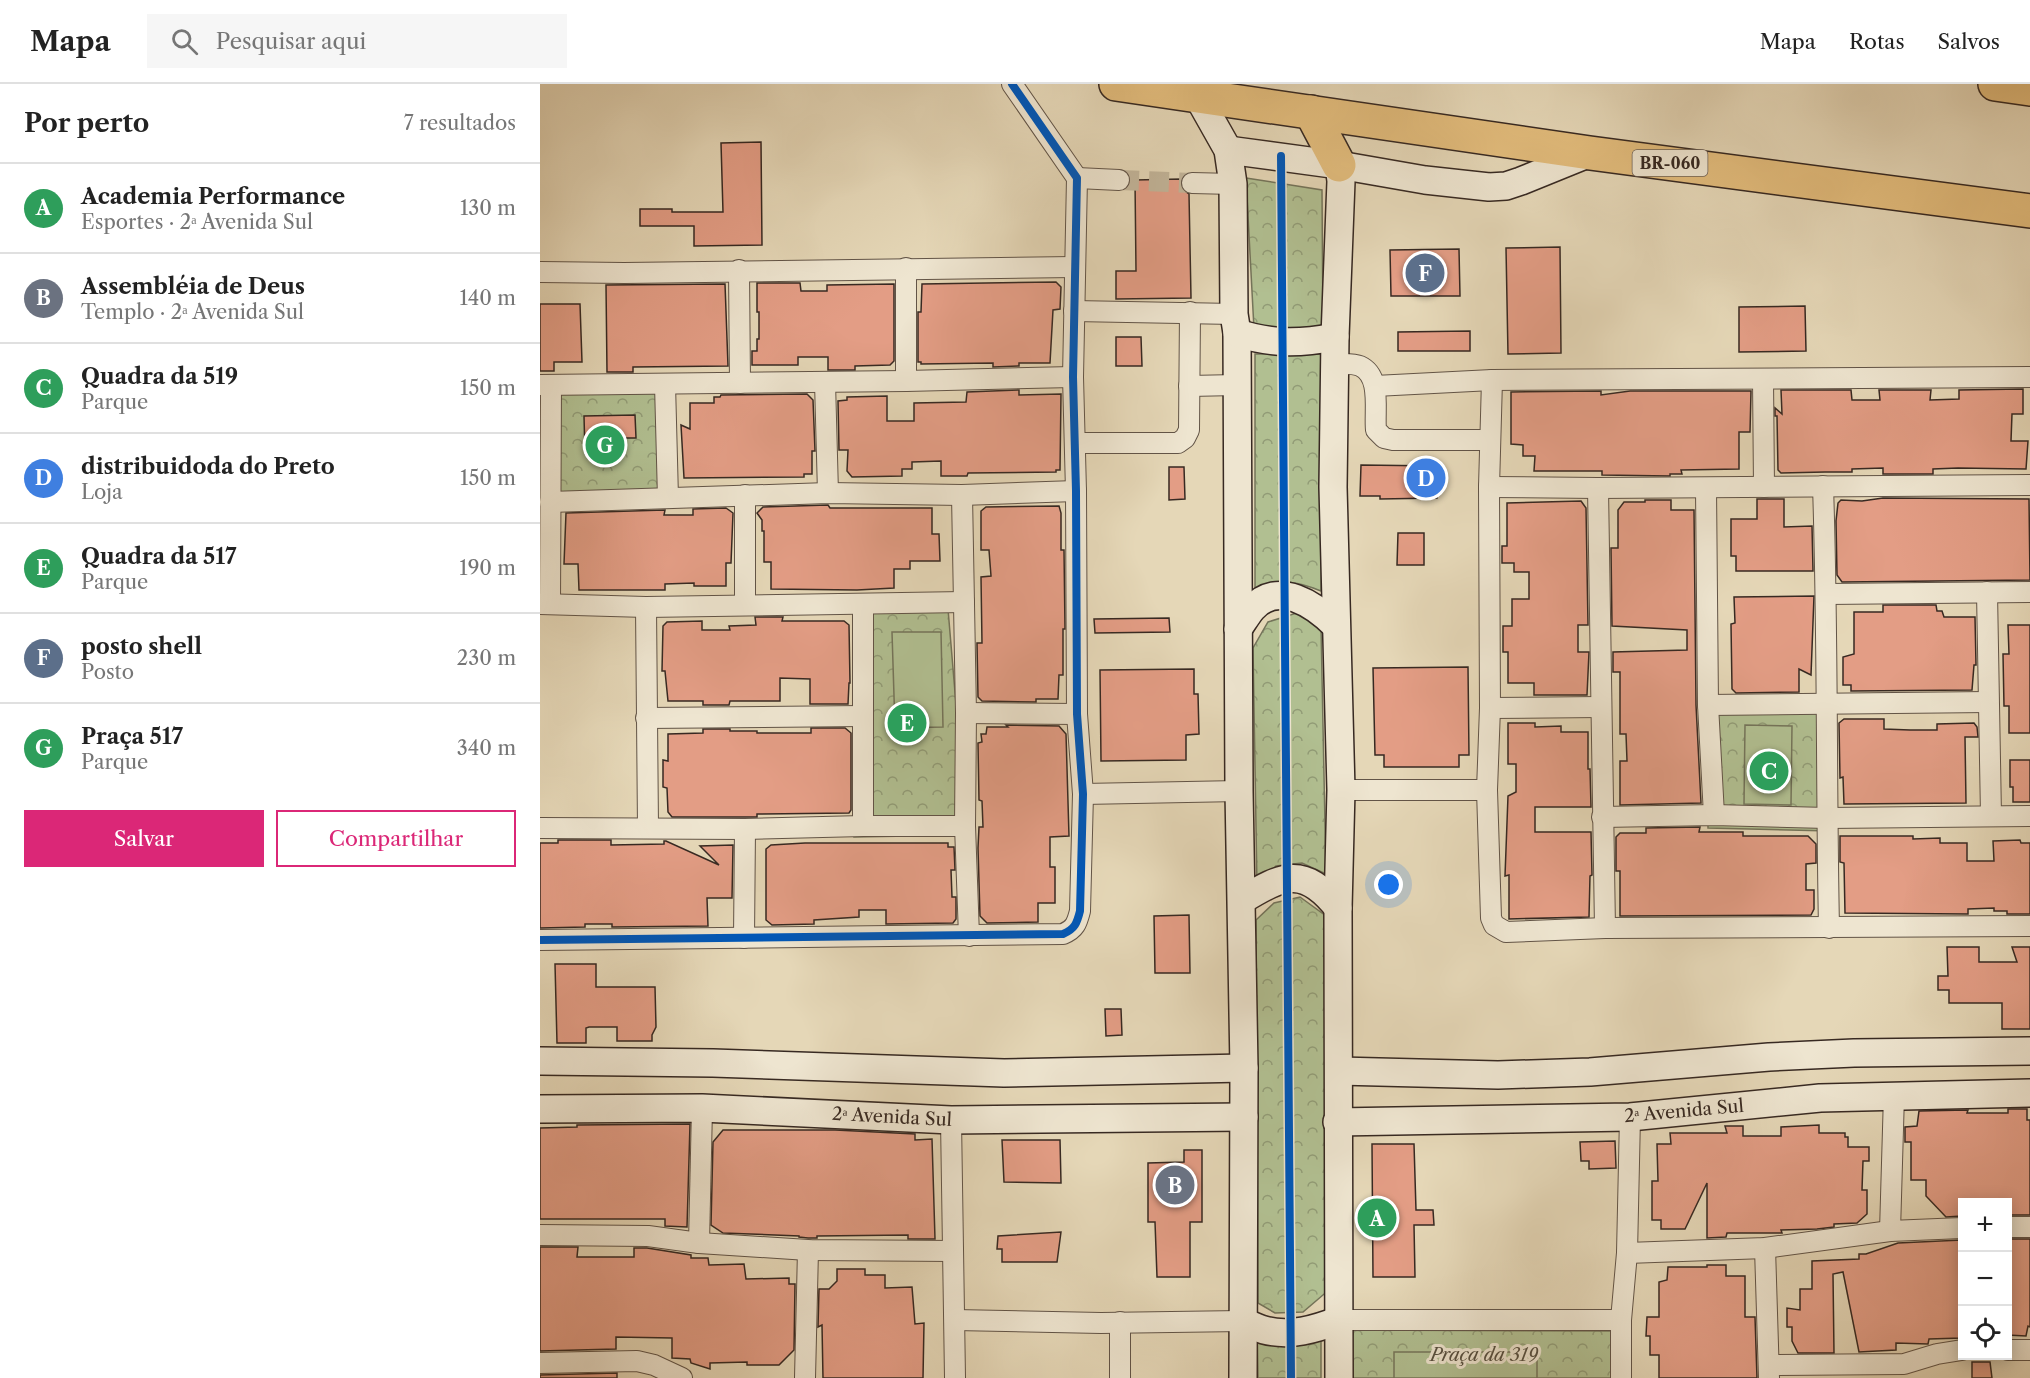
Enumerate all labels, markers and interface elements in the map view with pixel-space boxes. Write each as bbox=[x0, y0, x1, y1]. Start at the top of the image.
search box bbox=[147, 14, 567, 68]
text: Mapa bbox=[30, 24, 111, 58]
icon: search bbox=[168, 25, 201, 58]
text: Pesquisar aqui bbox=[216, 28, 366, 55]
text: Mapa bbox=[1760, 29, 1816, 54]
text: Rotas bbox=[1849, 29, 1905, 54]
text: Salvos bbox=[1938, 29, 2000, 54]
text: Por perto bbox=[24, 107, 149, 139]
text: 7 resultados bbox=[404, 111, 516, 135]
road number: BR-060 bbox=[1632, 150, 1708, 176]
text: Academia Performance bbox=[81, 183, 345, 210]
text: A bbox=[36, 196, 51, 220]
text: 130 m bbox=[460, 196, 516, 220]
text: Esportes · 2ᵃ Avenida Sul bbox=[81, 210, 313, 234]
pin: F bbox=[1406, 250, 1444, 296]
text: Assembléia de Deus bbox=[81, 273, 305, 300]
text: B bbox=[36, 286, 51, 310]
text: 140 m bbox=[459, 286, 516, 310]
text: Templo · 2ᵃ Avenida Sul bbox=[81, 300, 304, 324]
text: Quadra da 519 bbox=[81, 363, 238, 390]
text: C bbox=[35, 376, 52, 400]
text: 150 m bbox=[460, 376, 516, 400]
text: Parque bbox=[81, 390, 148, 414]
pin: G bbox=[586, 422, 624, 468]
text: distribuidoda do Preto bbox=[81, 453, 335, 480]
pin: D bbox=[1406, 456, 1446, 500]
text: D bbox=[35, 466, 52, 490]
text: 150 m bbox=[460, 466, 516, 490]
text: Loja bbox=[81, 480, 123, 504]
text: Quadra da 517 bbox=[81, 543, 237, 570]
text: E bbox=[36, 556, 51, 580]
text: 190 m bbox=[459, 556, 516, 580]
text: Parque bbox=[81, 570, 148, 594]
text: posto shell bbox=[81, 633, 202, 660]
text: F bbox=[37, 646, 50, 670]
text: 230 m bbox=[457, 646, 516, 670]
text: Posto bbox=[81, 660, 134, 684]
pin: E bbox=[888, 700, 926, 746]
text: Praça 517 bbox=[81, 723, 183, 750]
text: G bbox=[35, 736, 52, 760]
text: 340 m bbox=[457, 736, 516, 760]
pin: C bbox=[1750, 748, 1788, 794]
text: Parque bbox=[81, 750, 148, 774]
button: Salvar bbox=[24, 810, 264, 867]
button: Compartilhar bbox=[276, 810, 516, 867]
your location bbox=[1374, 870, 1403, 899]
street label: 2ᵃ Avenida Sul bbox=[1623, 1095, 1745, 1127]
street label: 2ᵃ Avenida Sul bbox=[832, 1103, 952, 1131]
pin: B bbox=[1156, 1162, 1194, 1208]
pin: A bbox=[1358, 1196, 1396, 1240]
map controls bbox=[1958, 1198, 2012, 1360]
button: + bbox=[1958, 1198, 2012, 1252]
button: − bbox=[1958, 1252, 2012, 1306]
button: locate bbox=[1958, 1306, 2012, 1360]
park label: Praça da 319 bbox=[1428, 1344, 1538, 1366]

